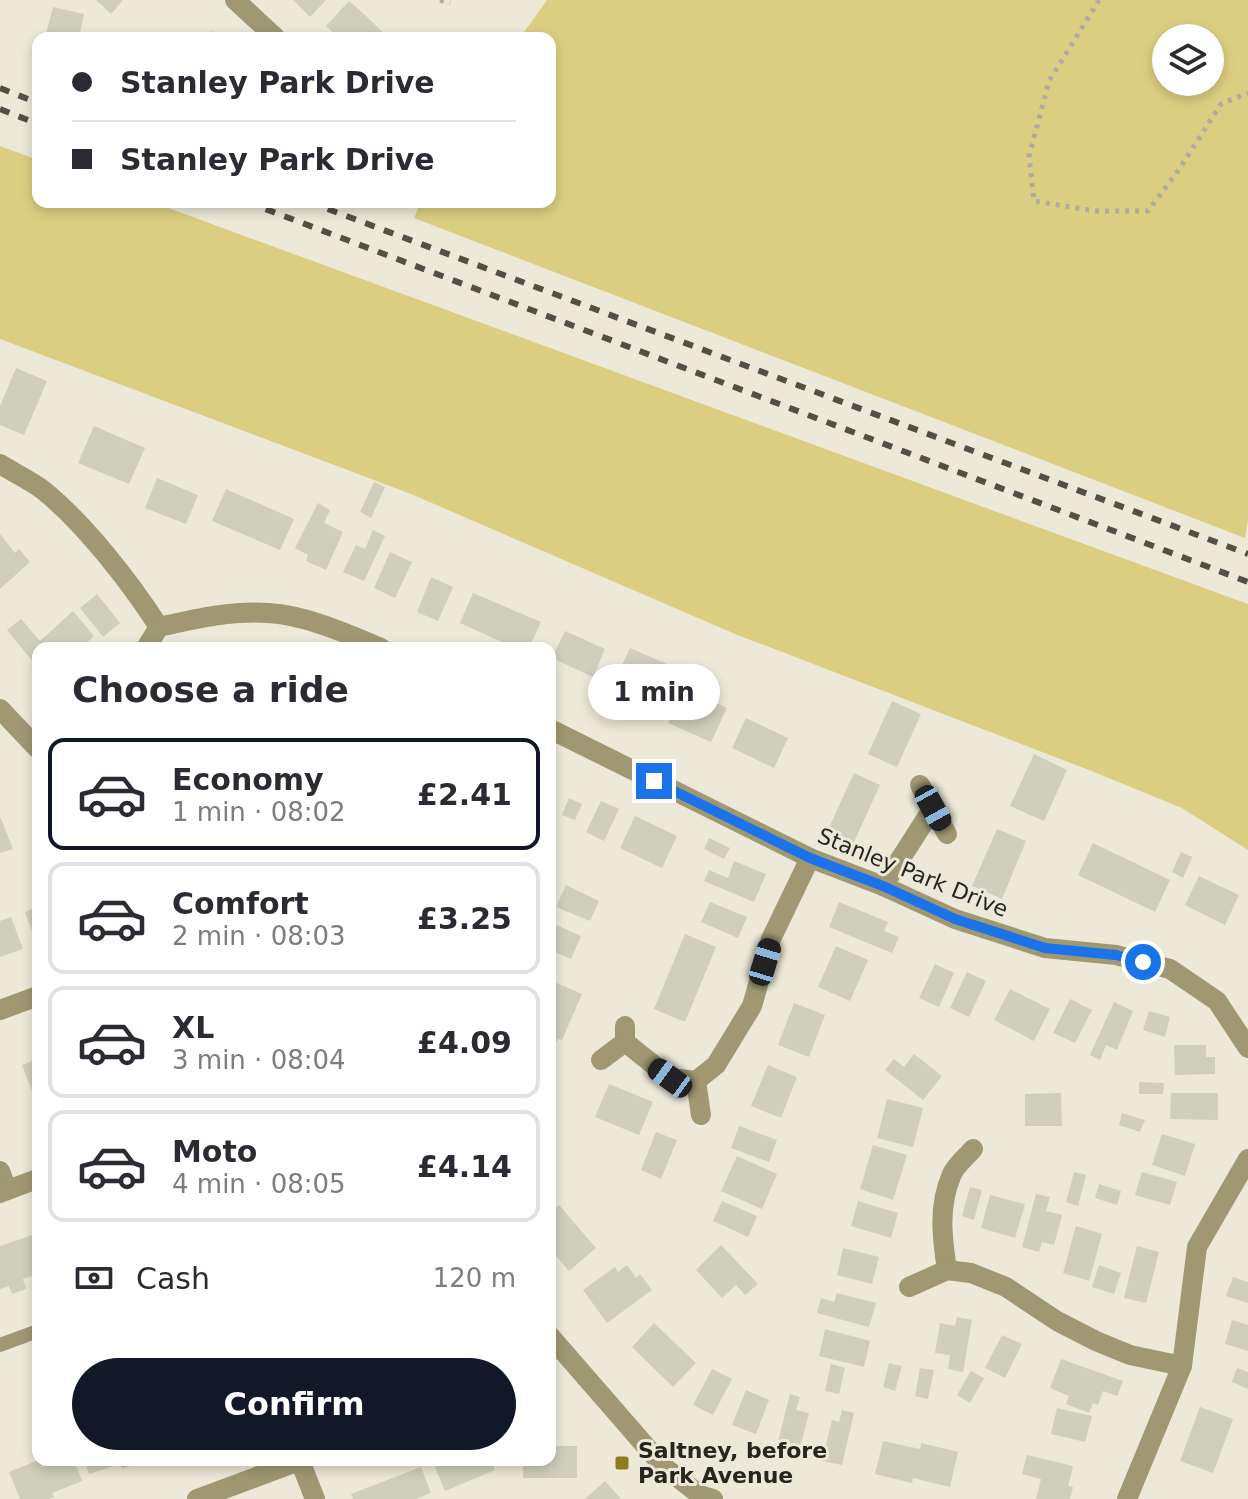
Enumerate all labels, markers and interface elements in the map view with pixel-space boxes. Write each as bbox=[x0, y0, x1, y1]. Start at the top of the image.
map controls bbox=[1152, 24, 1224, 96]
button: layers bbox=[1152, 24, 1224, 96]
text: Stanley Park Drive bbox=[120, 65, 435, 100]
text: Stanley Park Drive bbox=[120, 142, 435, 177]
callout: 1 min bbox=[588, 665, 720, 721]
text: Choose a ride bbox=[72, 669, 349, 710]
text: 1 min bbox=[613, 677, 695, 707]
icon: car bbox=[76, 758, 148, 830]
text: Economy bbox=[172, 762, 324, 797]
route end bbox=[636, 763, 672, 799]
text: £2.41 bbox=[417, 777, 512, 812]
car bbox=[911, 781, 955, 835]
text: 1 min · 08:02 bbox=[172, 797, 346, 827]
street label: Stanley Park Drive bbox=[814, 823, 1012, 922]
icon: car bbox=[76, 882, 148, 954]
text: Comfort bbox=[172, 886, 309, 921]
text: £3.25 bbox=[417, 901, 512, 936]
text: 2 min · 08:03 bbox=[172, 921, 346, 951]
car bbox=[747, 936, 783, 988]
route start bbox=[1125, 944, 1161, 980]
icon: car bbox=[76, 1006, 148, 1078]
text: XL bbox=[172, 1010, 214, 1045]
text: £4.09 bbox=[417, 1025, 512, 1060]
text: 3 min · 08:04 bbox=[172, 1045, 346, 1075]
car bbox=[644, 1054, 696, 1102]
icon: car bbox=[76, 1130, 148, 1202]
text: Moto bbox=[172, 1134, 257, 1169]
text: £4.14 bbox=[417, 1149, 512, 1184]
text: 4 min · 08:05 bbox=[172, 1169, 346, 1199]
icon: cash bbox=[72, 1256, 116, 1300]
text: Cash bbox=[136, 1261, 210, 1296]
text: 120 m bbox=[433, 1263, 516, 1293]
button: Confirm bbox=[72, 1358, 516, 1450]
place label: Saltney, before Park Avenue bbox=[638, 1438, 827, 1488]
marker: Saltney, before Park Avenue bbox=[613, 1454, 631, 1472]

